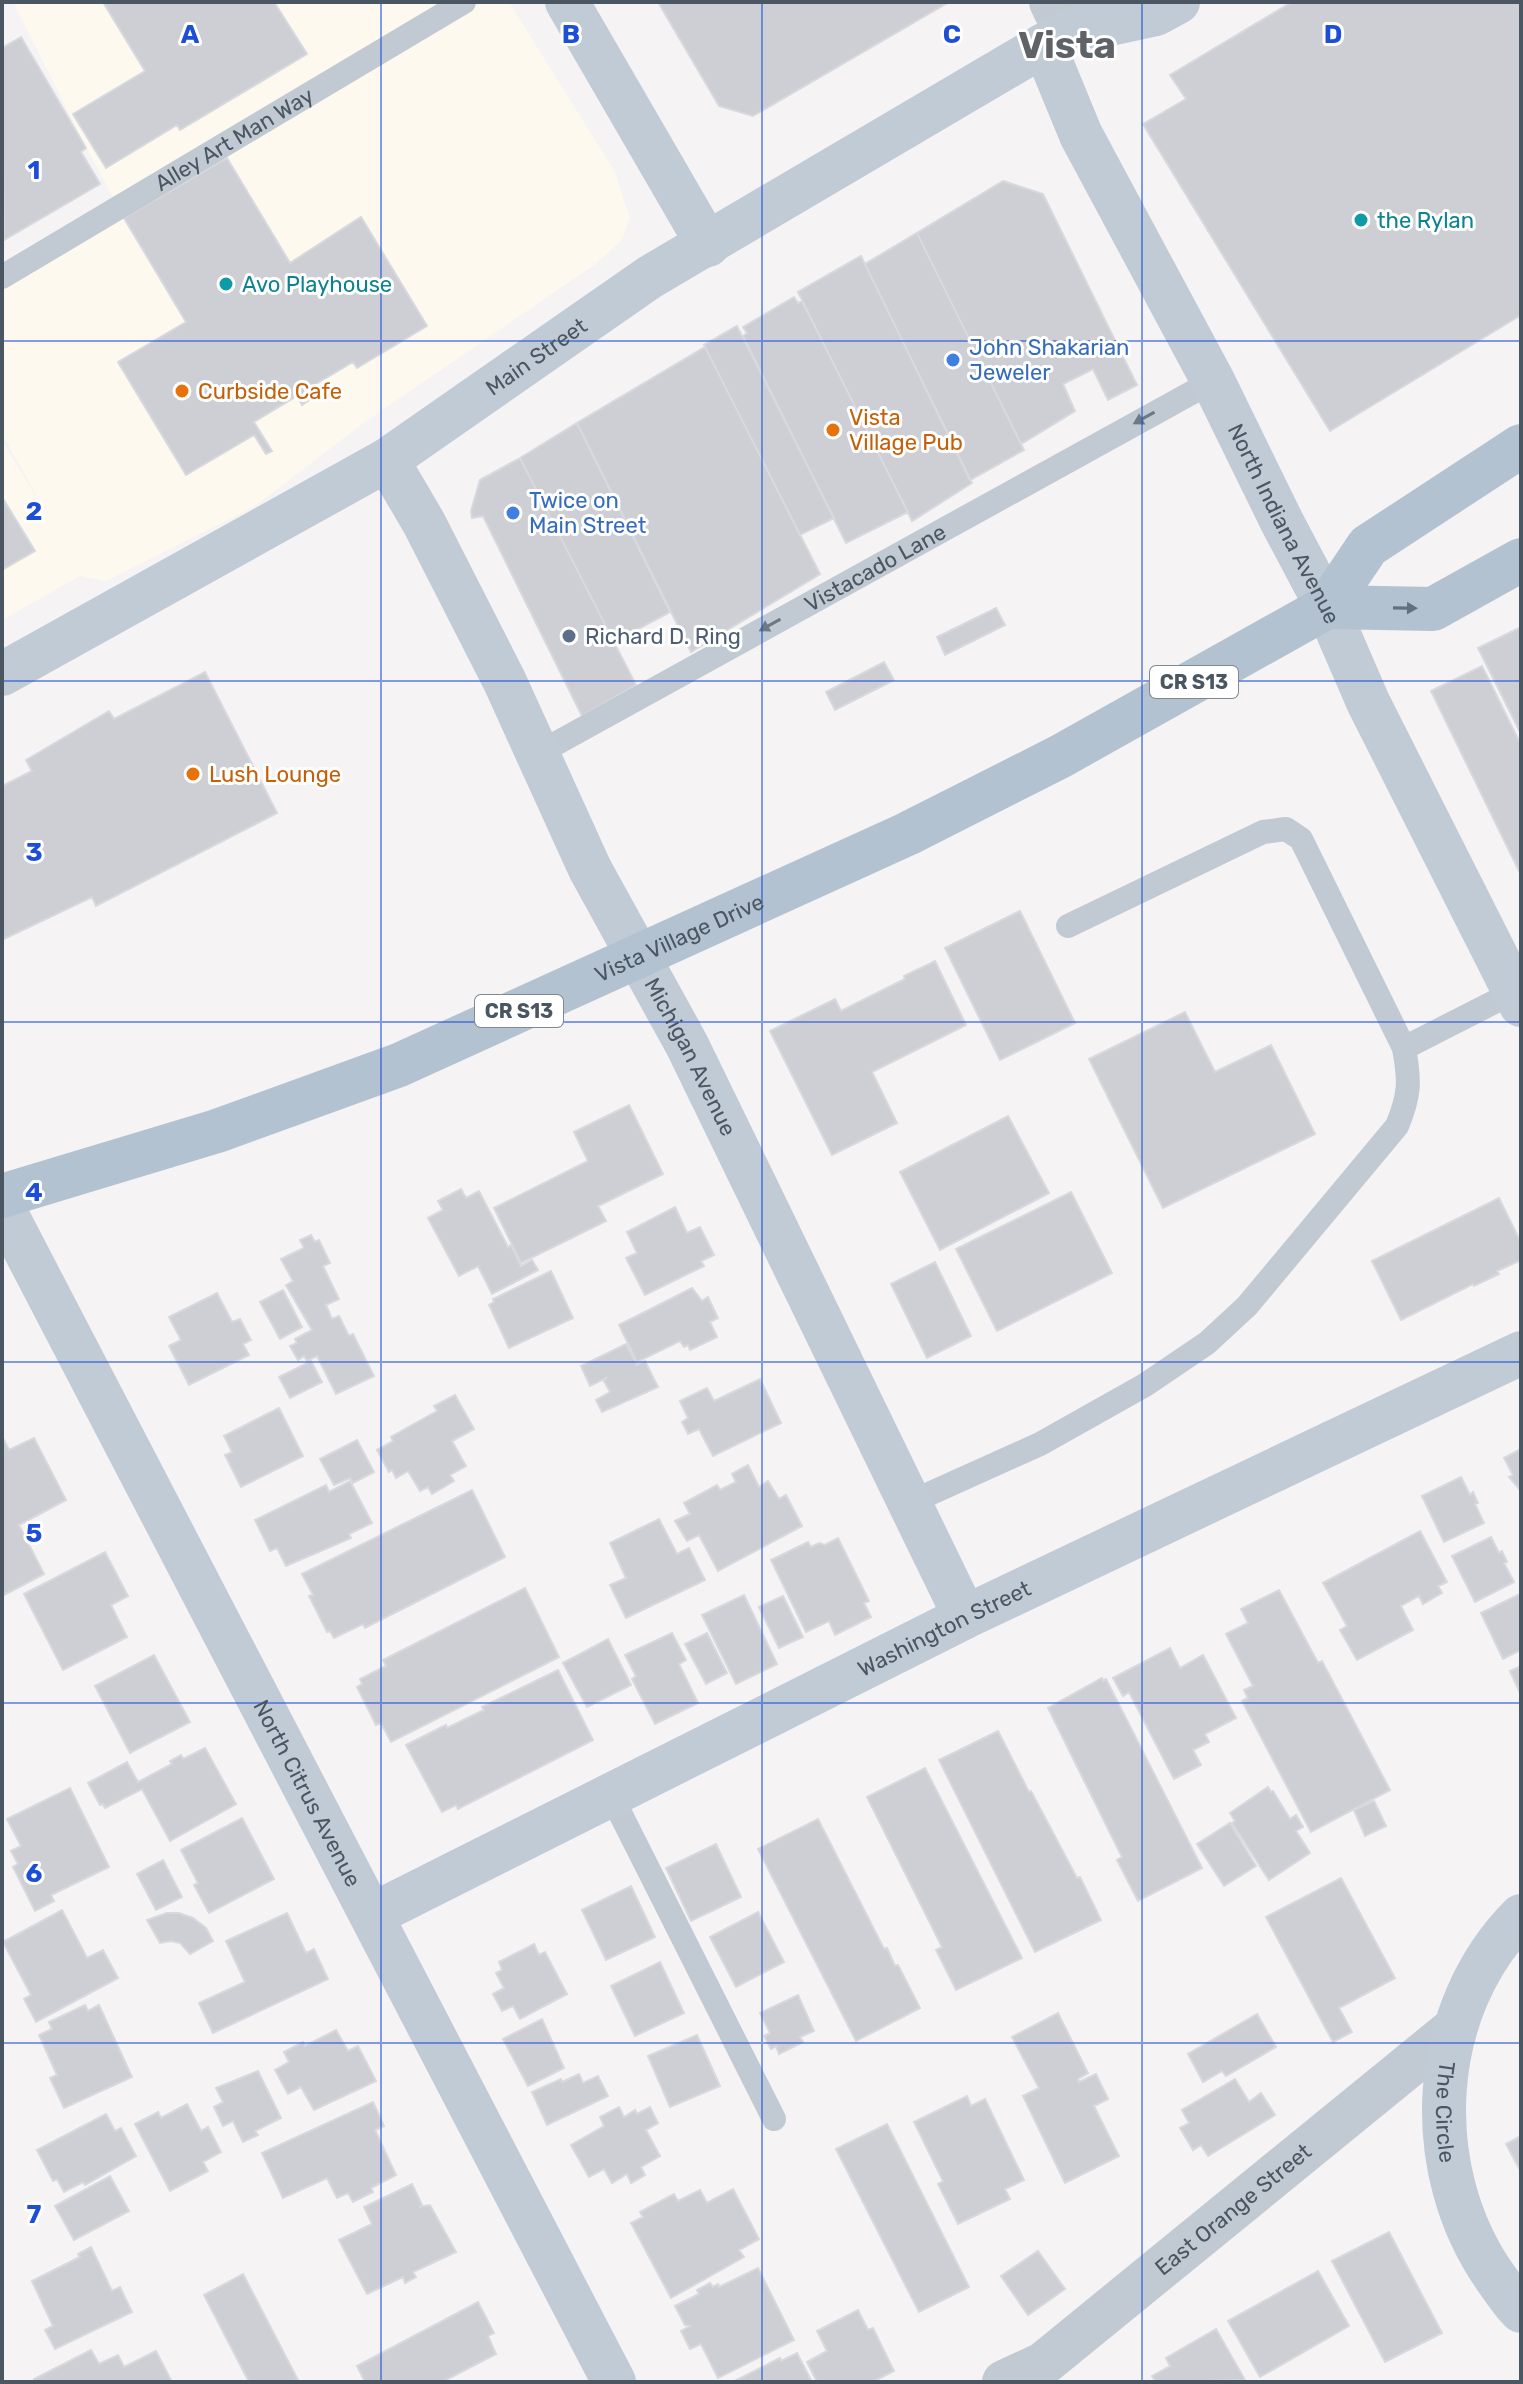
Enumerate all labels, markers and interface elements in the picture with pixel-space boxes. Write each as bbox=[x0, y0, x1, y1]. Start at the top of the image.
text: A bbox=[181, 19, 200, 50]
text: B bbox=[562, 19, 580, 50]
text: C bbox=[943, 19, 961, 50]
text: D bbox=[1324, 19, 1342, 50]
district label: Vista bbox=[1018, 22, 1116, 68]
street label: Alley Art Man Way bbox=[150, 81, 318, 197]
text: 1 bbox=[28, 155, 40, 186]
place label: the Rylan bbox=[1377, 207, 1474, 234]
marker: the Rylan bbox=[1352, 211, 1370, 229]
place label: Avo Playhouse bbox=[242, 271, 392, 298]
marker: Avo Playhouse bbox=[217, 275, 235, 293]
street label: Main Street bbox=[480, 312, 592, 401]
place label: John Shakarian Jeweler bbox=[969, 334, 1129, 386]
marker: John Shakarian Jeweler bbox=[944, 351, 962, 369]
place label: Curbside Cafe bbox=[198, 378, 342, 405]
marker: Curbside Cafe bbox=[173, 382, 191, 400]
place label: Vista Village Pub bbox=[849, 404, 963, 456]
one-way arrow bbox=[1133, 412, 1156, 425]
street label: North Indiana Avenue bbox=[1222, 419, 1346, 628]
marker: Vista Village Pub bbox=[824, 421, 842, 439]
place label: Twice on Main Street bbox=[529, 487, 647, 539]
text: 2 bbox=[26, 496, 42, 527]
marker: Twice on Main Street bbox=[504, 504, 522, 522]
street label: Vistacado Lane bbox=[800, 518, 950, 617]
one-way arrow bbox=[1393, 602, 1418, 614]
one-way arrow bbox=[759, 618, 781, 632]
place label: Richard D. Ring bbox=[585, 623, 741, 650]
marker: Richard D. Ring bbox=[560, 627, 578, 645]
road number: CR S13 bbox=[1150, 666, 1238, 698]
place label: Lush Lounge bbox=[209, 761, 341, 788]
marker: Lush Lounge bbox=[184, 765, 202, 783]
text: 3 bbox=[25, 837, 43, 868]
street label: Vista Village Drive bbox=[590, 887, 768, 988]
street label: Michigan Avenue bbox=[639, 973, 743, 1140]
road number: CR S13 bbox=[475, 995, 563, 1027]
text: 4 bbox=[25, 1177, 43, 1208]
text: 5 bbox=[26, 1518, 42, 1549]
street label: Washington Street bbox=[853, 1574, 1035, 1682]
street label: North Citrus Avenue bbox=[248, 1695, 367, 1891]
text: 6 bbox=[26, 1858, 43, 1889]
street label: The Circle bbox=[1430, 2060, 1462, 2164]
street label: East Orange Street bbox=[1149, 2137, 1317, 2281]
text: 7 bbox=[27, 2199, 42, 2230]

